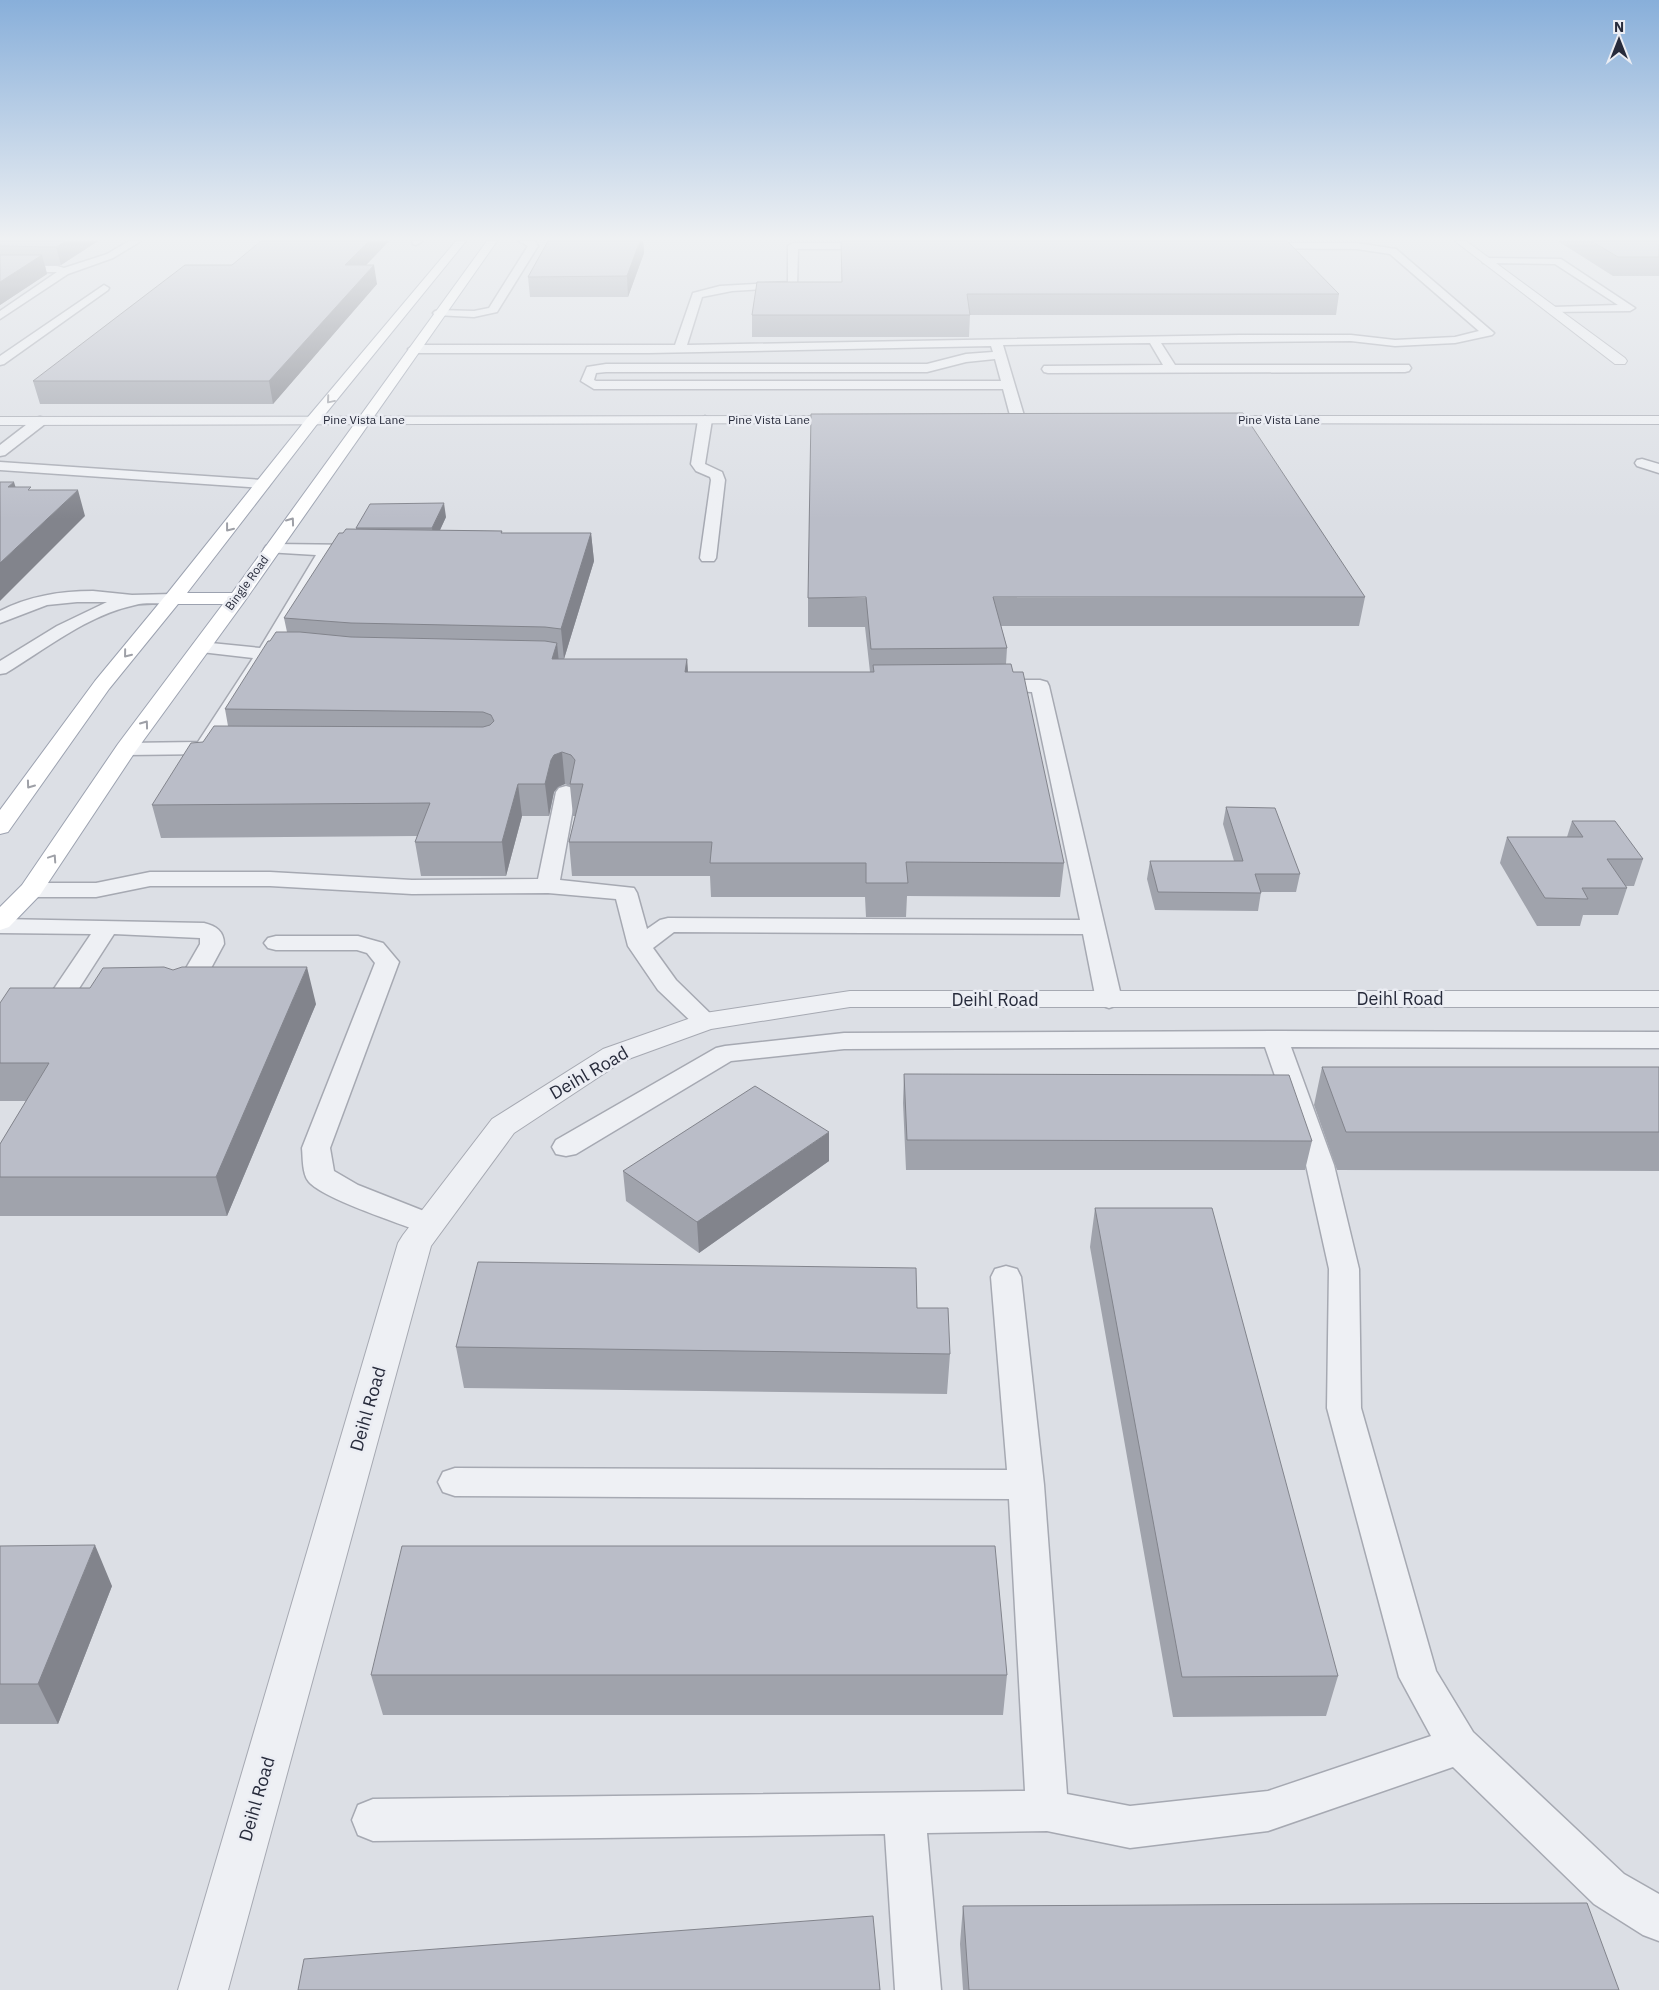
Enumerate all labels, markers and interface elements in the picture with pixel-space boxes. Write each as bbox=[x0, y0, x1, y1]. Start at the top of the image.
north arrow bbox=[1594, 15, 1644, 65]
text: N bbox=[1614, 18, 1624, 36]
one-way arrow bbox=[327, 394, 335, 403]
street label: Pine Vista Lane bbox=[323, 412, 405, 427]
street label: Pine Vista Lane bbox=[728, 412, 810, 427]
street label: Pine Vista Lane bbox=[1238, 412, 1320, 427]
one-way arrow bbox=[286, 518, 294, 527]
one-way arrow bbox=[226, 522, 234, 531]
street label: Bingle Road bbox=[222, 552, 272, 613]
one-way arrow bbox=[124, 649, 133, 658]
one-way arrow bbox=[139, 720, 148, 730]
one-way arrow bbox=[28, 779, 36, 788]
one-way arrow bbox=[47, 854, 56, 863]
street label: Deihl Road bbox=[1356, 987, 1444, 1010]
street label: Deihl Road bbox=[951, 988, 1039, 1011]
street label: Deihl Road bbox=[545, 1041, 632, 1104]
street label: Deihl Road bbox=[344, 1364, 391, 1454]
street label: Deihl Road bbox=[233, 1754, 280, 1844]

